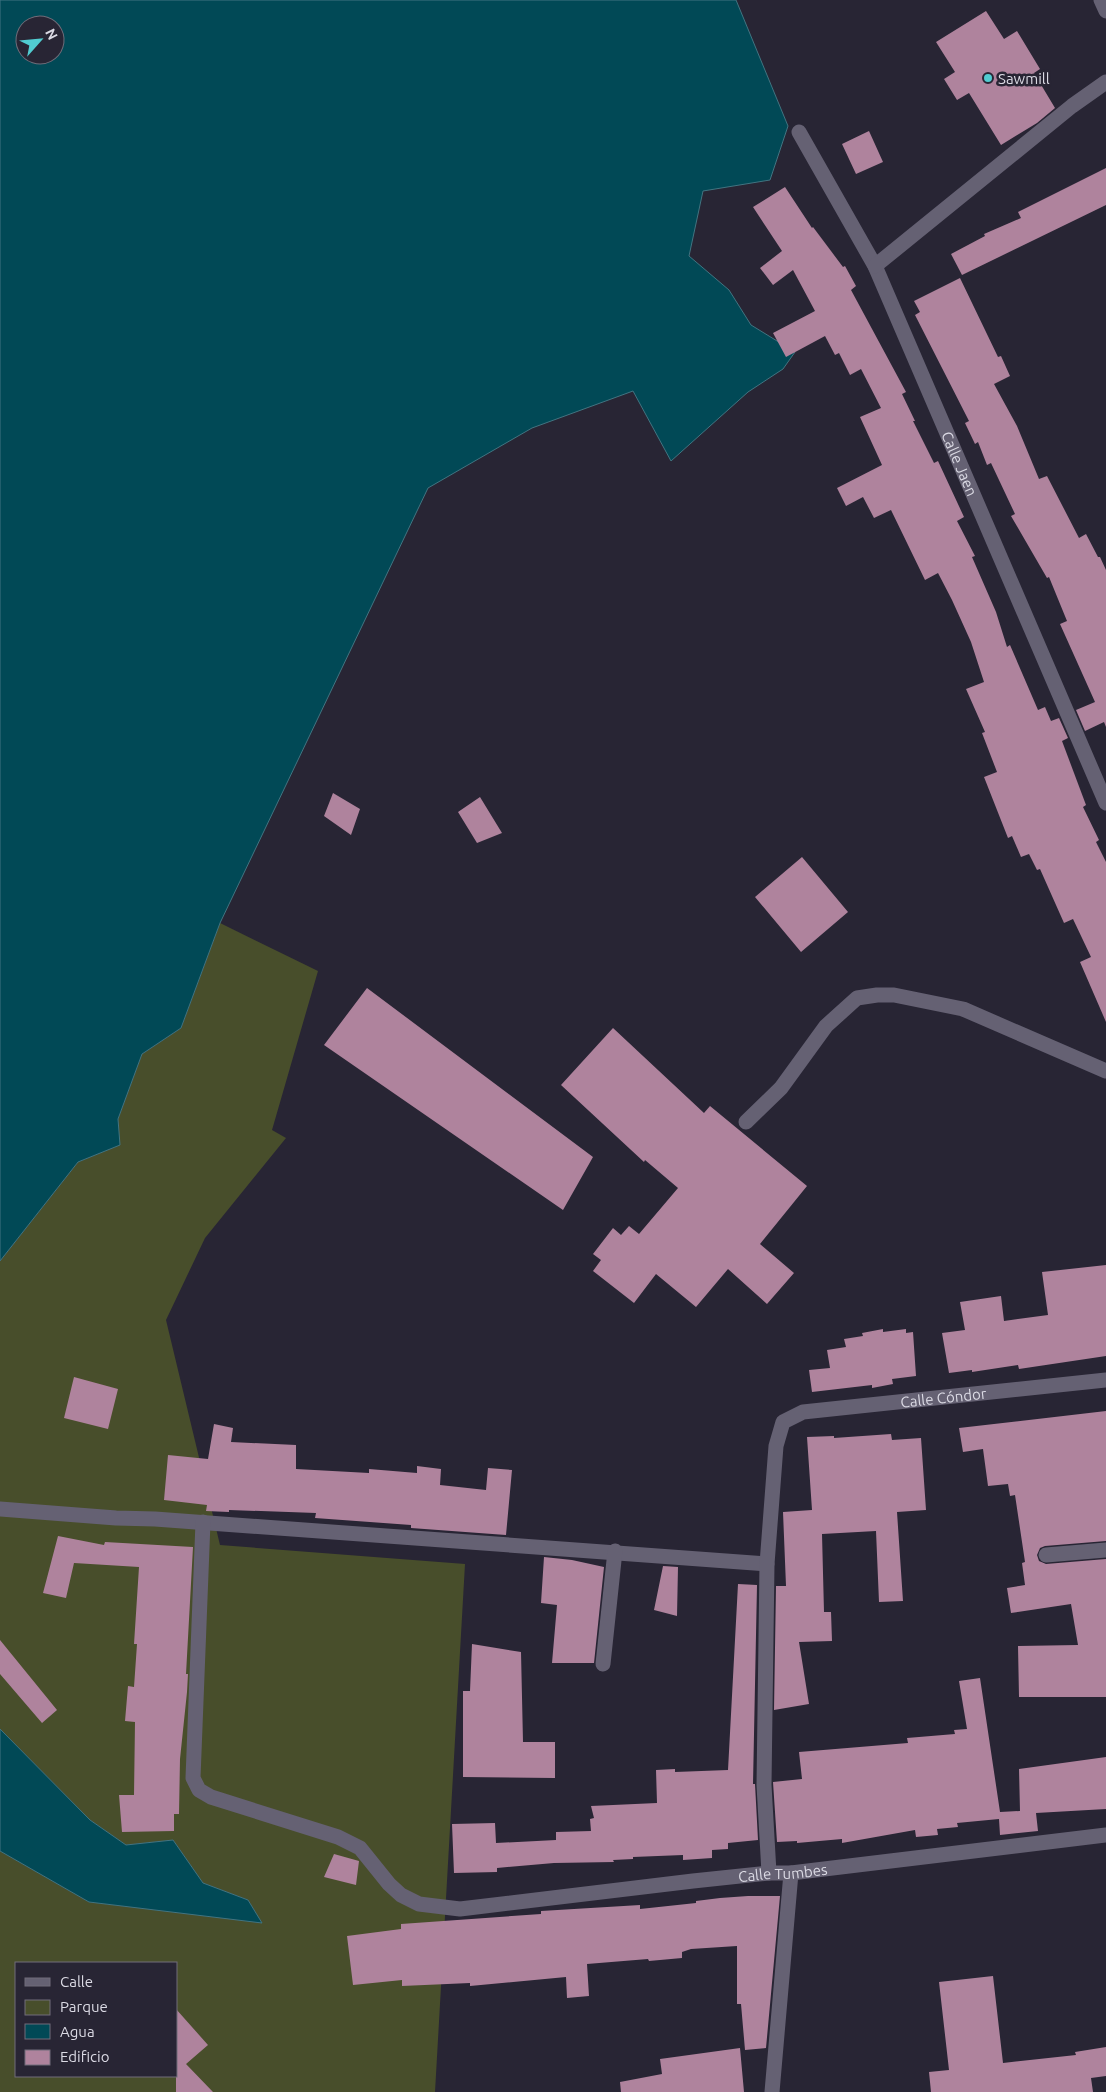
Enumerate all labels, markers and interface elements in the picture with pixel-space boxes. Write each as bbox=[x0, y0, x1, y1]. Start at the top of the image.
north arrow bbox=[15, 15, 65, 65]
text: N bbox=[42, 26, 61, 42]
place label: Sawmill bbox=[998, 70, 1050, 87]
marker: Sawmill bbox=[982, 72, 994, 84]
street label: Calle Jaen bbox=[939, 429, 981, 498]
street label: Calle Cóndor bbox=[900, 1384, 987, 1410]
street label: Calle Tumbes bbox=[737, 1860, 828, 1885]
legend bbox=[15, 1962, 178, 2077]
text: Calle bbox=[60, 1973, 93, 1990]
text: Parque bbox=[60, 1998, 108, 2015]
text: Agua bbox=[60, 2023, 95, 2040]
text: Edificio bbox=[60, 2048, 109, 2065]

